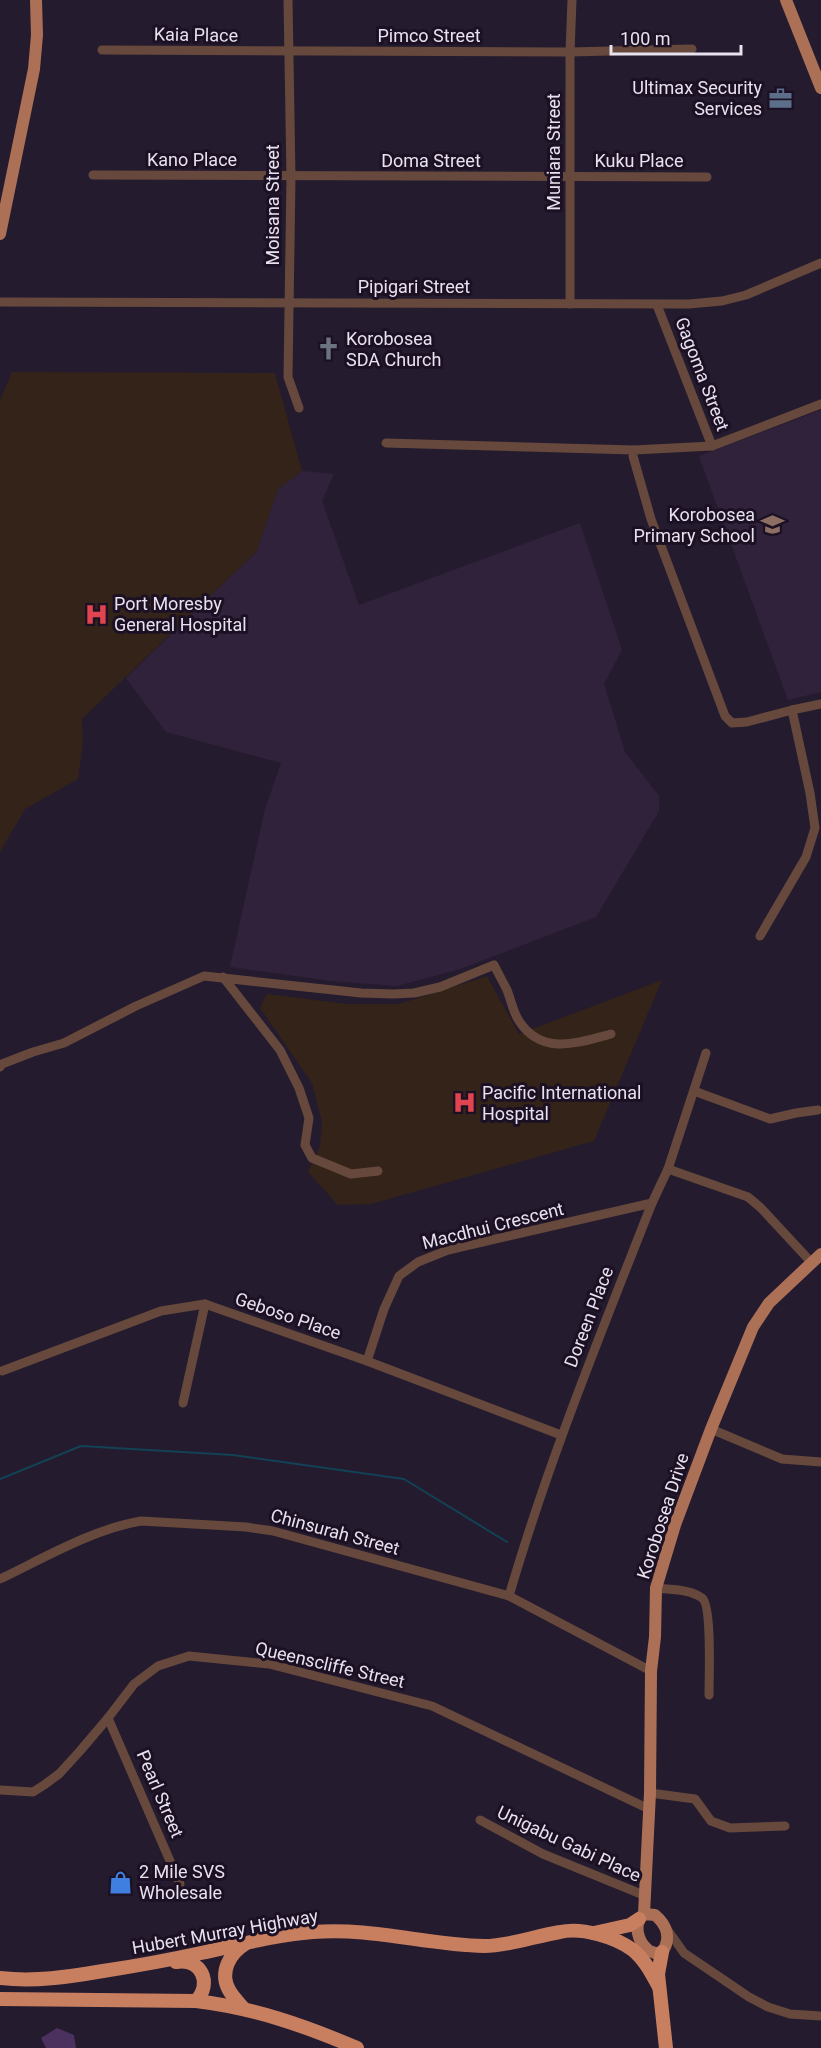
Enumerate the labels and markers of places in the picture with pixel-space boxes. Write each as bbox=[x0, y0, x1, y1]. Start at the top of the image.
place label: Ultimax Security Services bbox=[632, 77, 762, 119]
office icon: Ultimax Security Services bbox=[767, 85, 793, 111]
place label: Korobosea SDA Church bbox=[346, 328, 441, 370]
church icon: Korobosea SDA Church bbox=[315, 336, 341, 362]
place label: Korobosea Primary School bbox=[633, 504, 755, 546]
school or university icon: Korobosea Primary School bbox=[760, 512, 786, 538]
place label: Port Moresby General Hospital bbox=[114, 593, 247, 635]
hospital icon: Port Moresby General Hospital bbox=[83, 601, 109, 627]
place label: Pacific International Hospital bbox=[482, 1082, 641, 1124]
hospital icon: Pacific International Hospital bbox=[451, 1090, 477, 1116]
place label: 2 Mile SVS Wholesale bbox=[139, 1861, 225, 1903]
shop icon: 2 Mile SVS Wholesale bbox=[108, 1869, 134, 1895]

